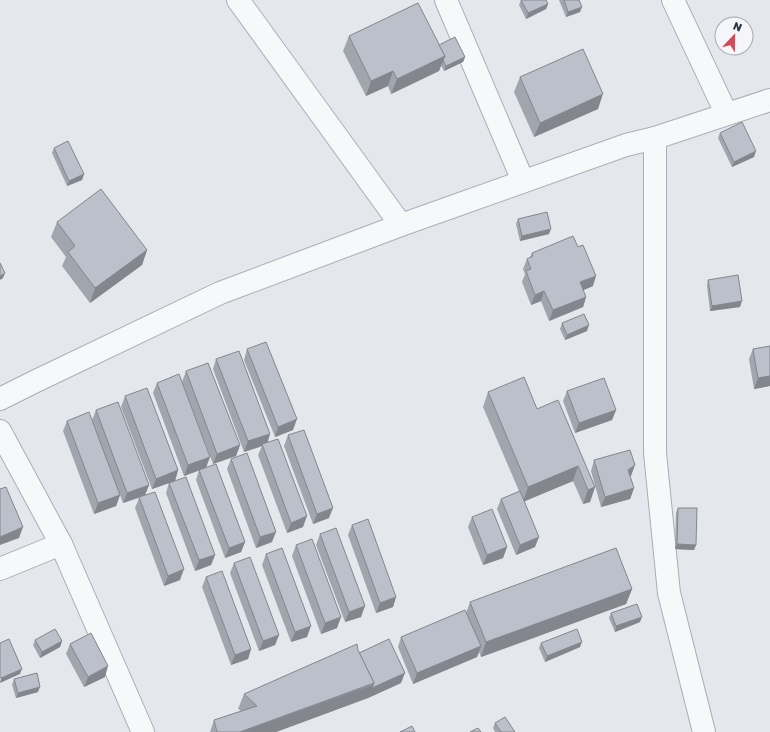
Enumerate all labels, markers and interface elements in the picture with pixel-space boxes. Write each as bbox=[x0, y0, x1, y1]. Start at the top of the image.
north arrow bbox=[714, 16, 754, 56]
text: N bbox=[732, 19, 744, 34]

